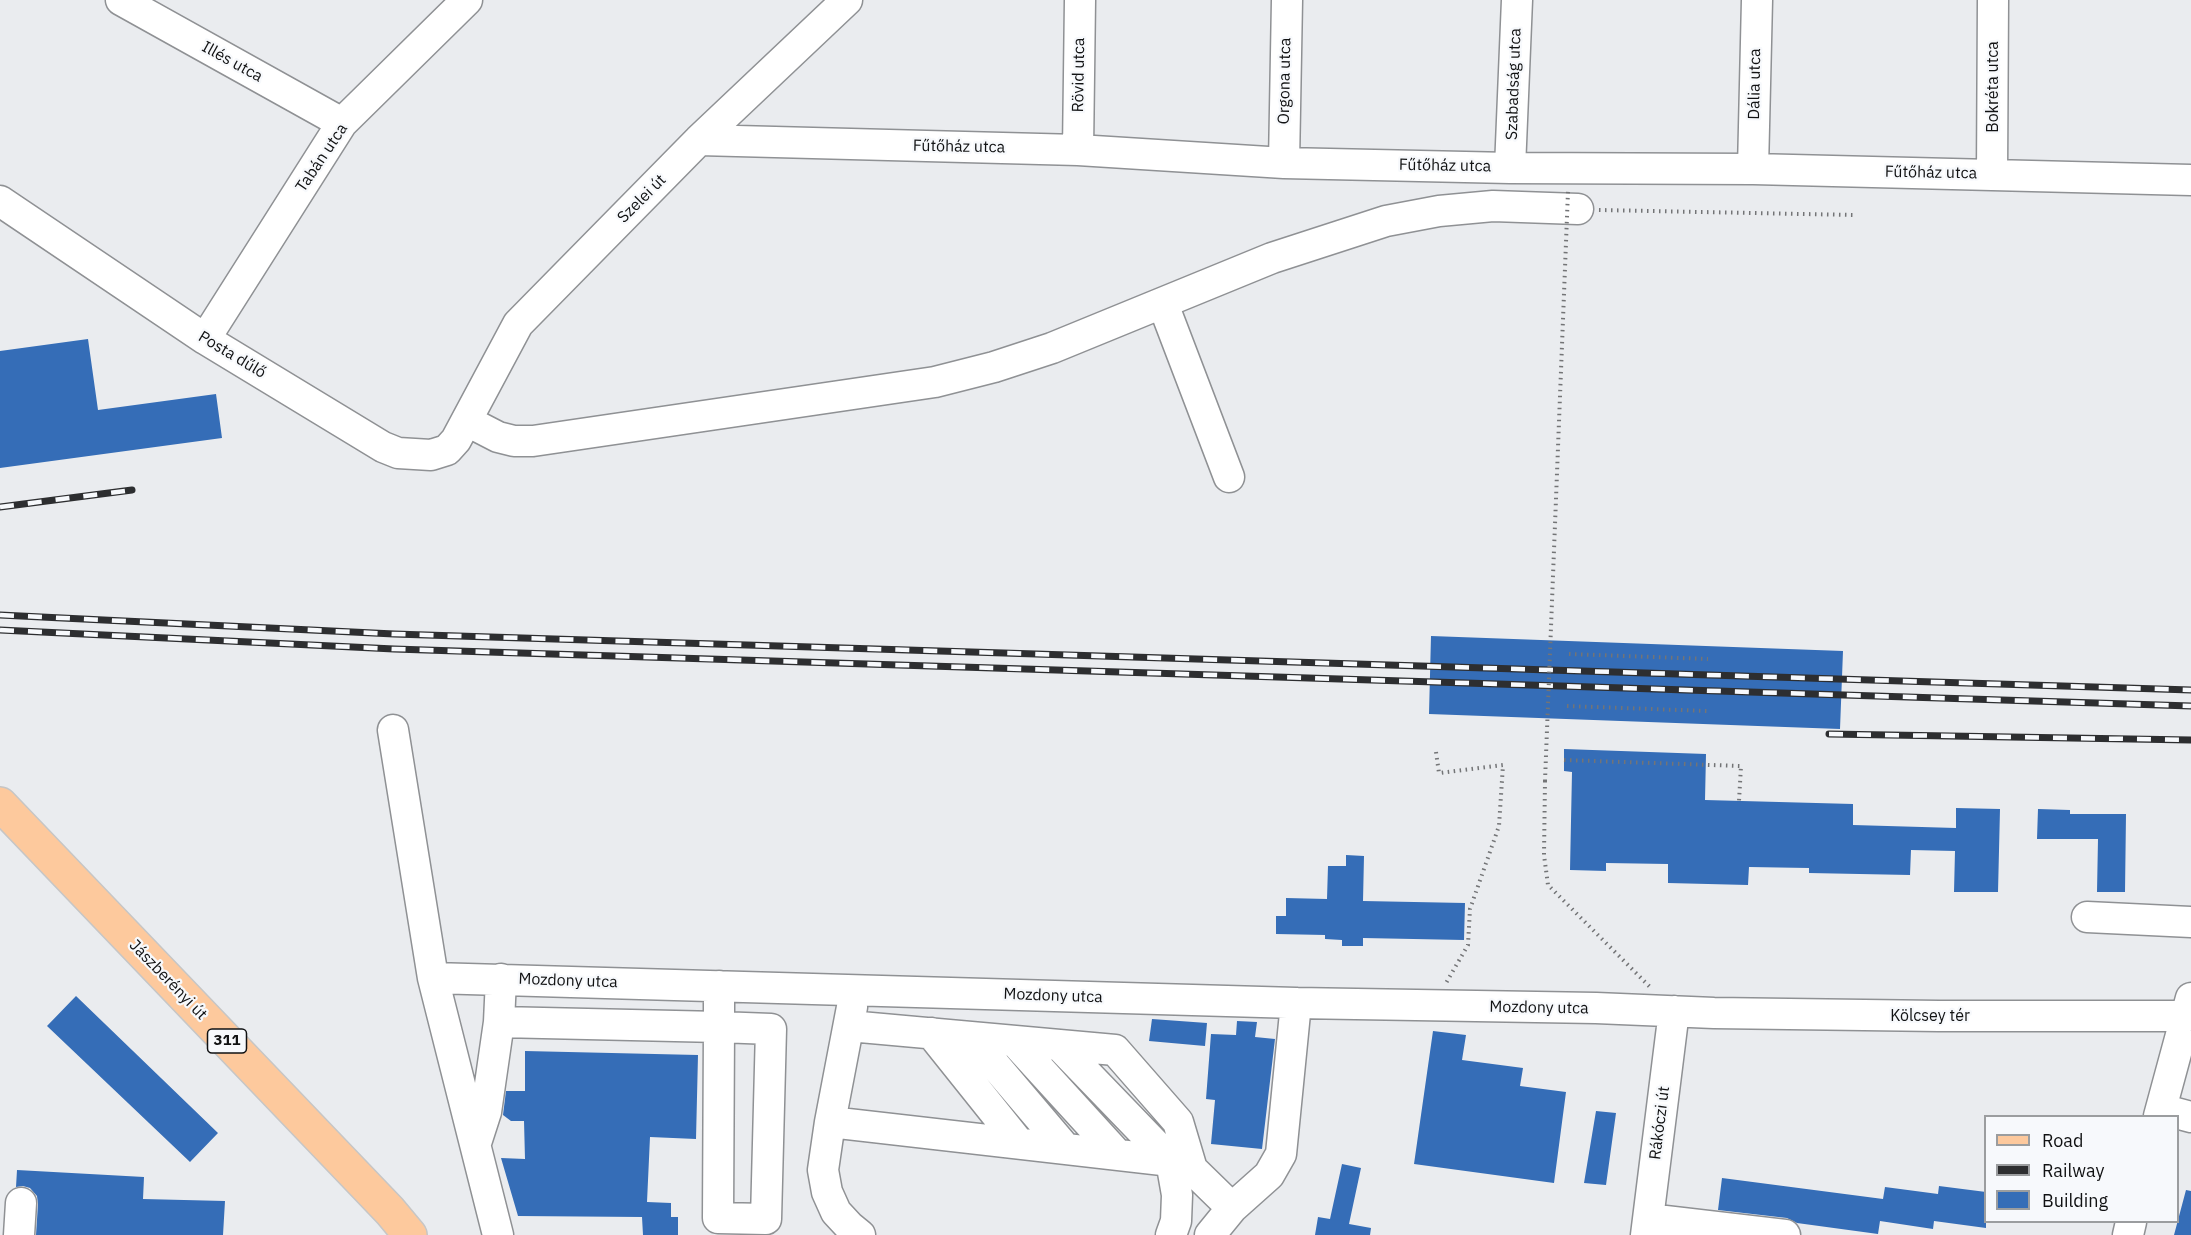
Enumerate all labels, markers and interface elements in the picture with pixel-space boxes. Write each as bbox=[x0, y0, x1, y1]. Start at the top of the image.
street label: Szabadság utca bbox=[1502, 28, 1526, 140]
street label: Illés utca bbox=[198, 37, 266, 87]
street label: Rövid utca bbox=[1069, 37, 1089, 113]
street label: Orgona utca bbox=[1275, 37, 1295, 125]
street label: Bokréta utca bbox=[1983, 41, 2003, 133]
street label: Dália utca bbox=[1745, 48, 1765, 120]
street label: Tabán utca bbox=[292, 120, 352, 196]
street label: Fűtőház utca bbox=[913, 137, 1005, 157]
street label: Fűtőház utca bbox=[1399, 156, 1491, 176]
street label: Fűtőház utca bbox=[1885, 163, 1977, 183]
street label: Szelei út bbox=[614, 171, 670, 227]
street label: Posta dűlő bbox=[195, 327, 269, 383]
street label: Jászberényi út bbox=[125, 936, 211, 1024]
street label: Mozdony utca bbox=[518, 970, 618, 992]
street label: Mozdony utca bbox=[1003, 985, 1103, 1007]
street label: Mozdony utca bbox=[1489, 998, 1589, 1018]
street label: Kölcsey tér bbox=[1890, 1006, 1970, 1026]
road number: 311 bbox=[208, 1029, 246, 1053]
street label: Rákóczi út bbox=[1646, 1085, 1674, 1161]
legend bbox=[1984, 1115, 2179, 1223]
text: Road bbox=[2042, 1129, 2083, 1152]
text: Railway bbox=[2042, 1159, 2104, 1182]
text: Building bbox=[2042, 1189, 2108, 1212]

